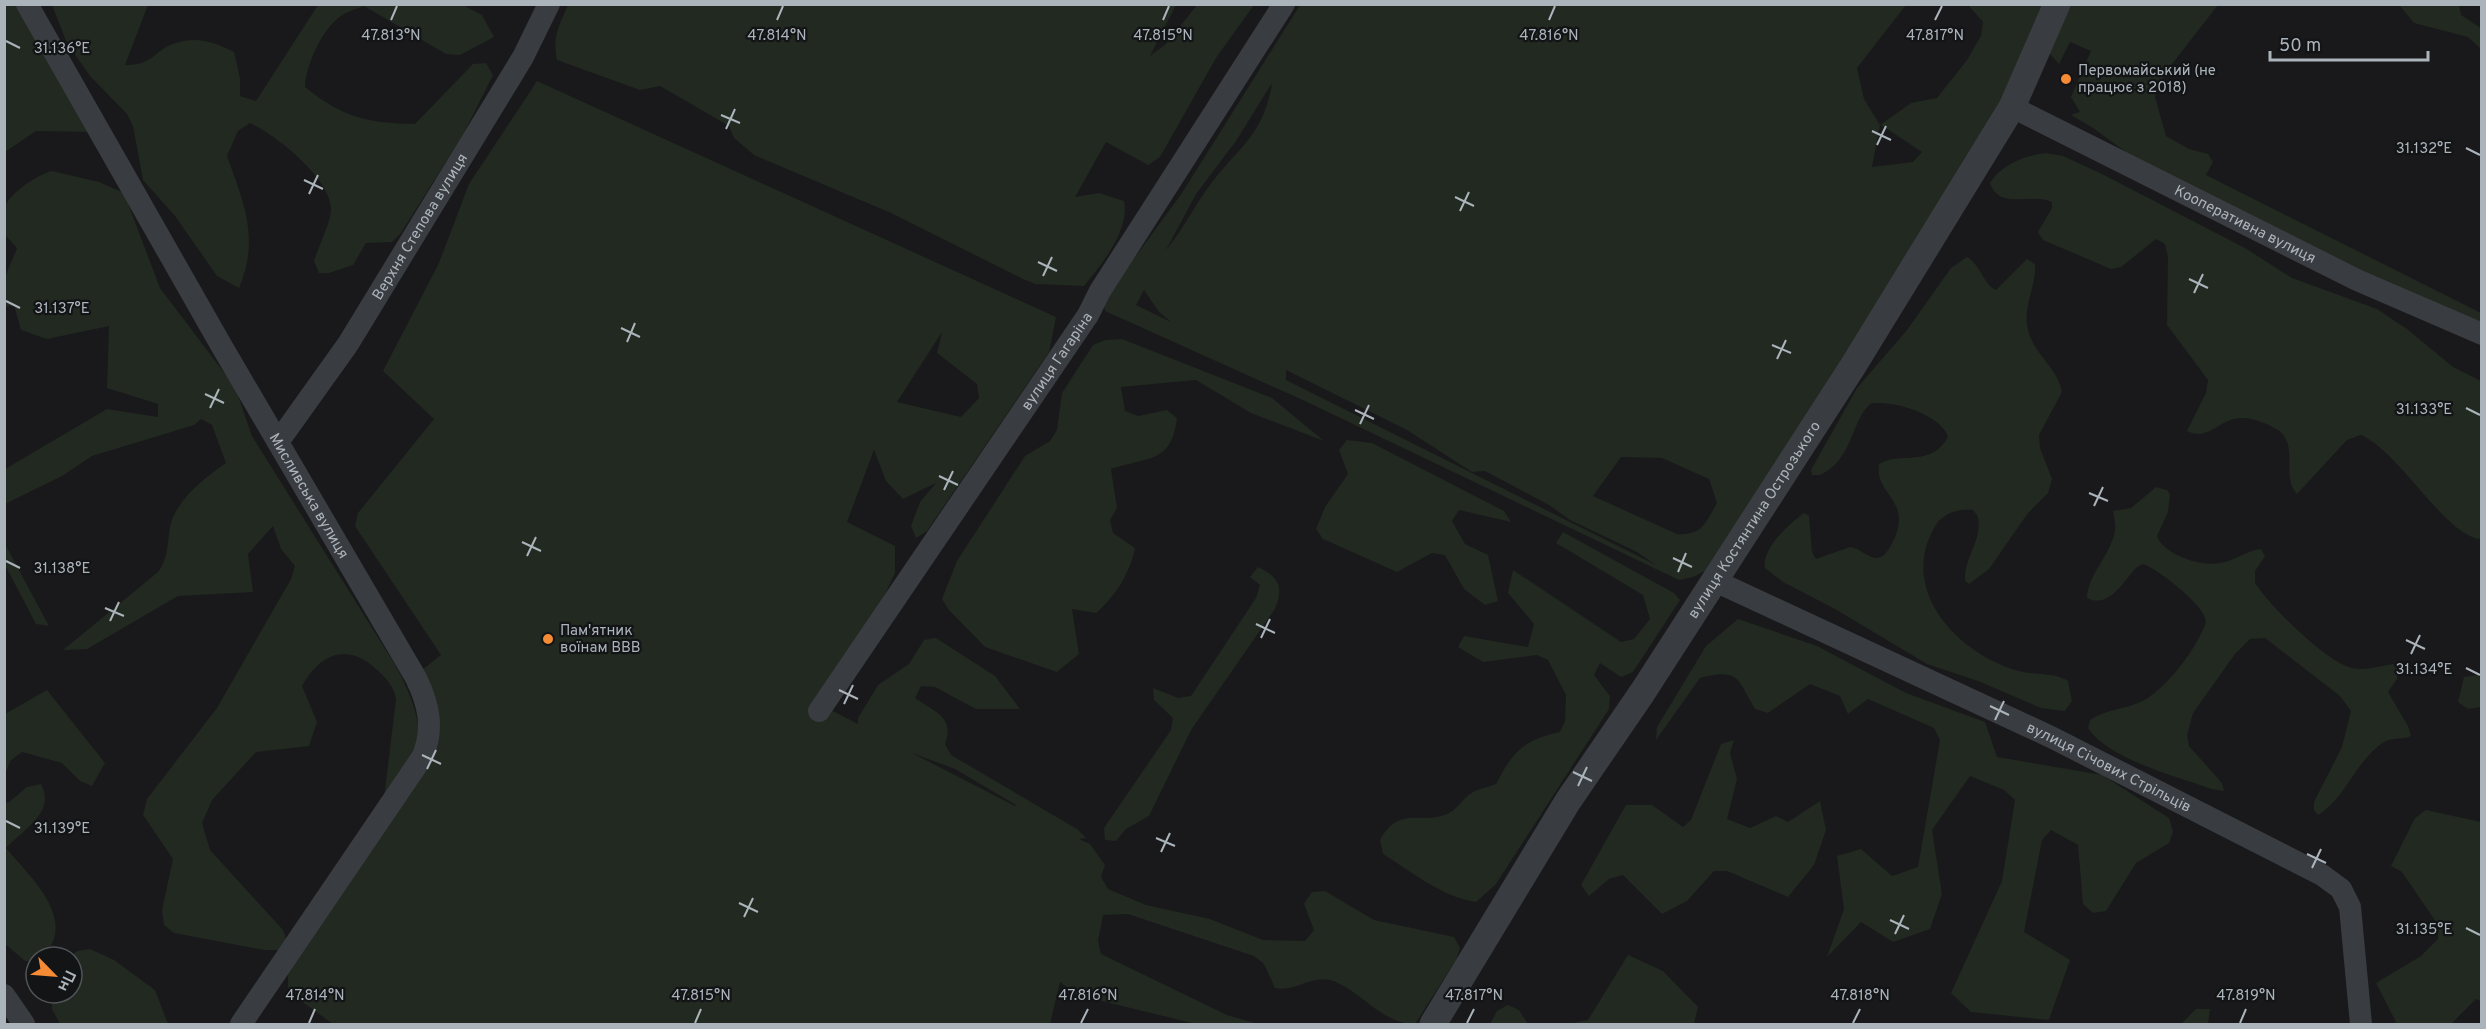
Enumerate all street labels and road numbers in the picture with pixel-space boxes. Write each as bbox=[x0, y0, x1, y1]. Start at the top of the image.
street label: Верхня Степова вулиця bbox=[369, 150, 473, 304]
street label: Кооперативна вулиця bbox=[2171, 182, 2319, 269]
street label: вулиця Гагаріна bbox=[1018, 309, 1098, 415]
street label: вулиця Костянтина Острозького bbox=[1684, 418, 1826, 623]
street label: Мисливська вулиця bbox=[264, 430, 352, 563]
street label: вулиця Січових Стрільців bbox=[2023, 719, 2194, 818]

